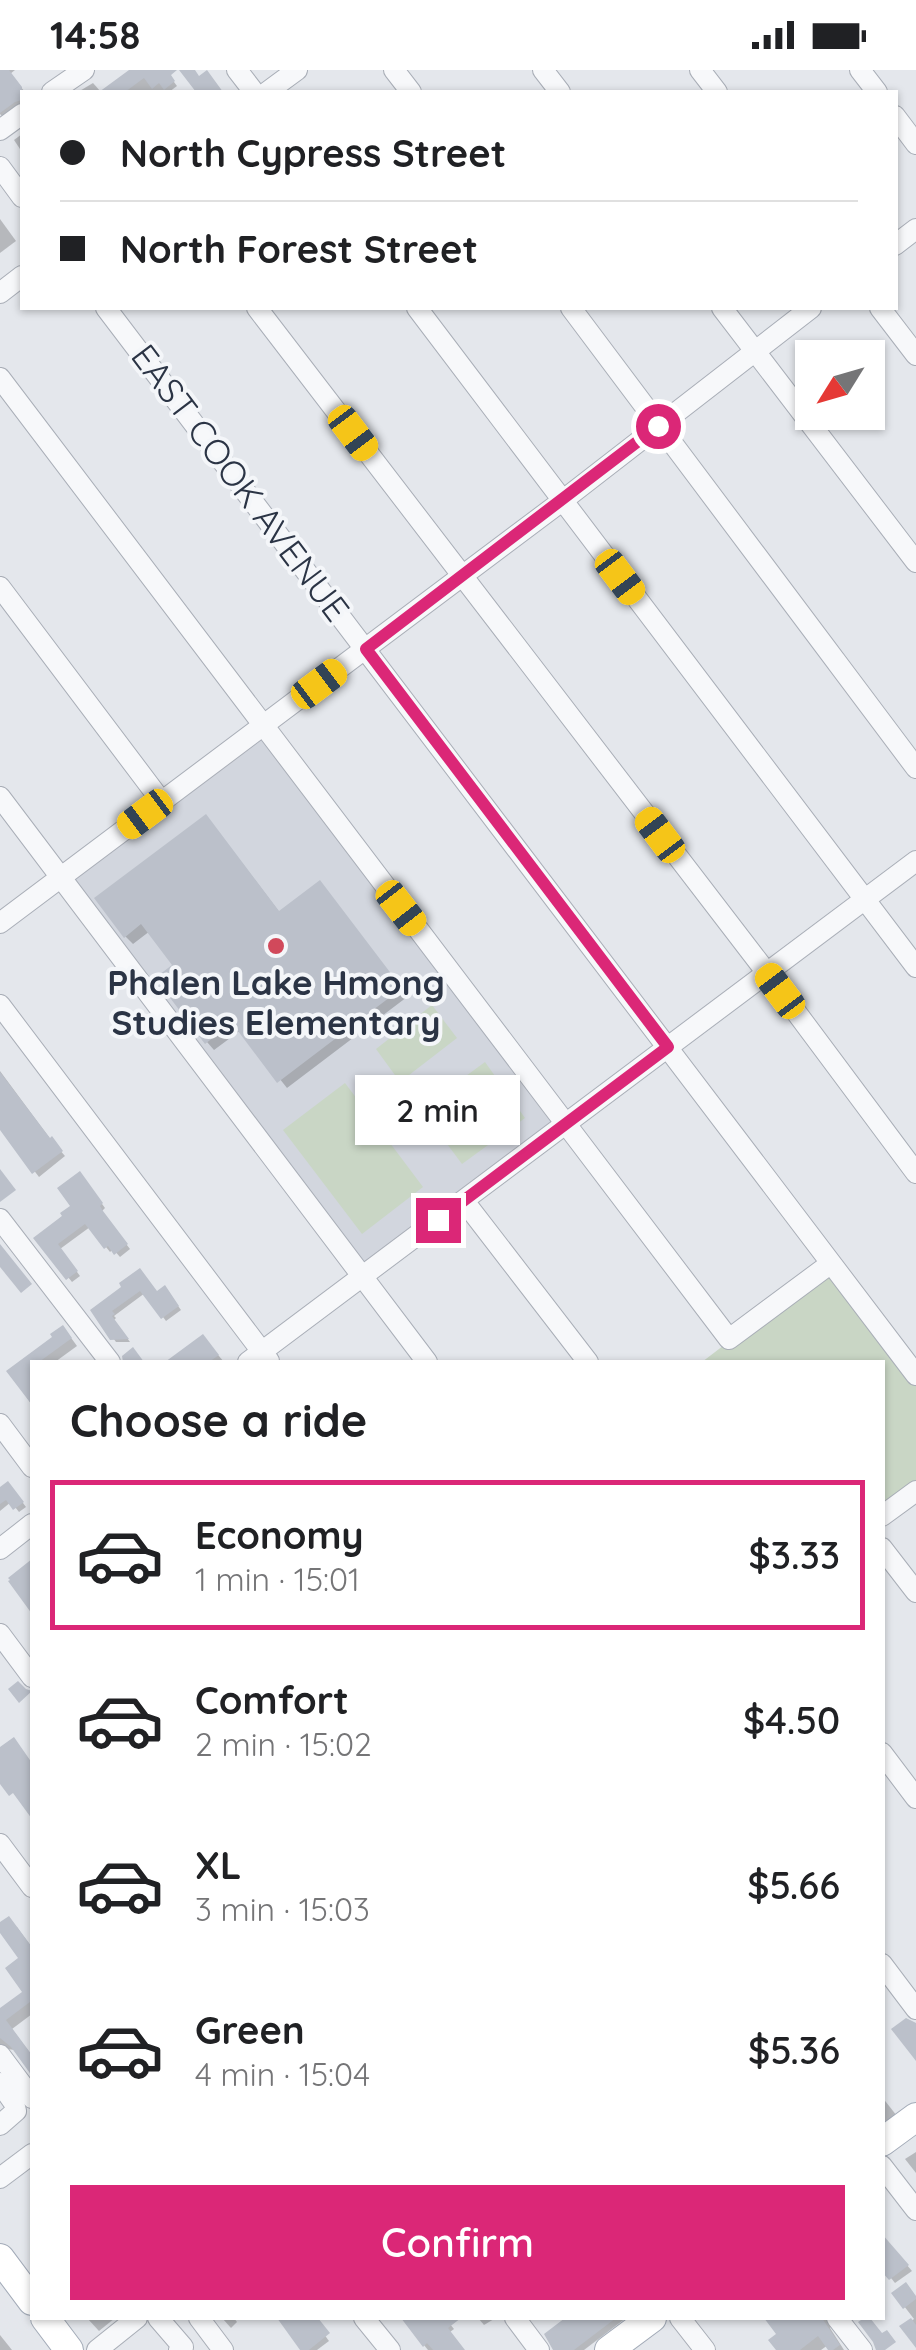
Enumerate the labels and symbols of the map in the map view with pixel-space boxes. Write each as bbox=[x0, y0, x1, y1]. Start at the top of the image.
street label: EAST COOK AVENUE bbox=[122, 335, 359, 630]
north arrow bbox=[795, 340, 885, 430]
car bbox=[323, 400, 383, 466]
route start bbox=[636, 404, 681, 449]
car bbox=[590, 544, 650, 610]
car bbox=[286, 654, 352, 714]
car bbox=[112, 784, 178, 844]
car bbox=[630, 802, 690, 868]
car bbox=[371, 875, 431, 941]
marker: Phalen Lake Hmong Studies Elementary bbox=[265, 935, 287, 957]
car bbox=[750, 958, 810, 1024]
place label: Phalen Lake Hmong Studies Elementary bbox=[107, 960, 445, 1044]
callout: 2 min bbox=[356, 1075, 520, 1145]
route end bbox=[416, 1198, 461, 1243]

